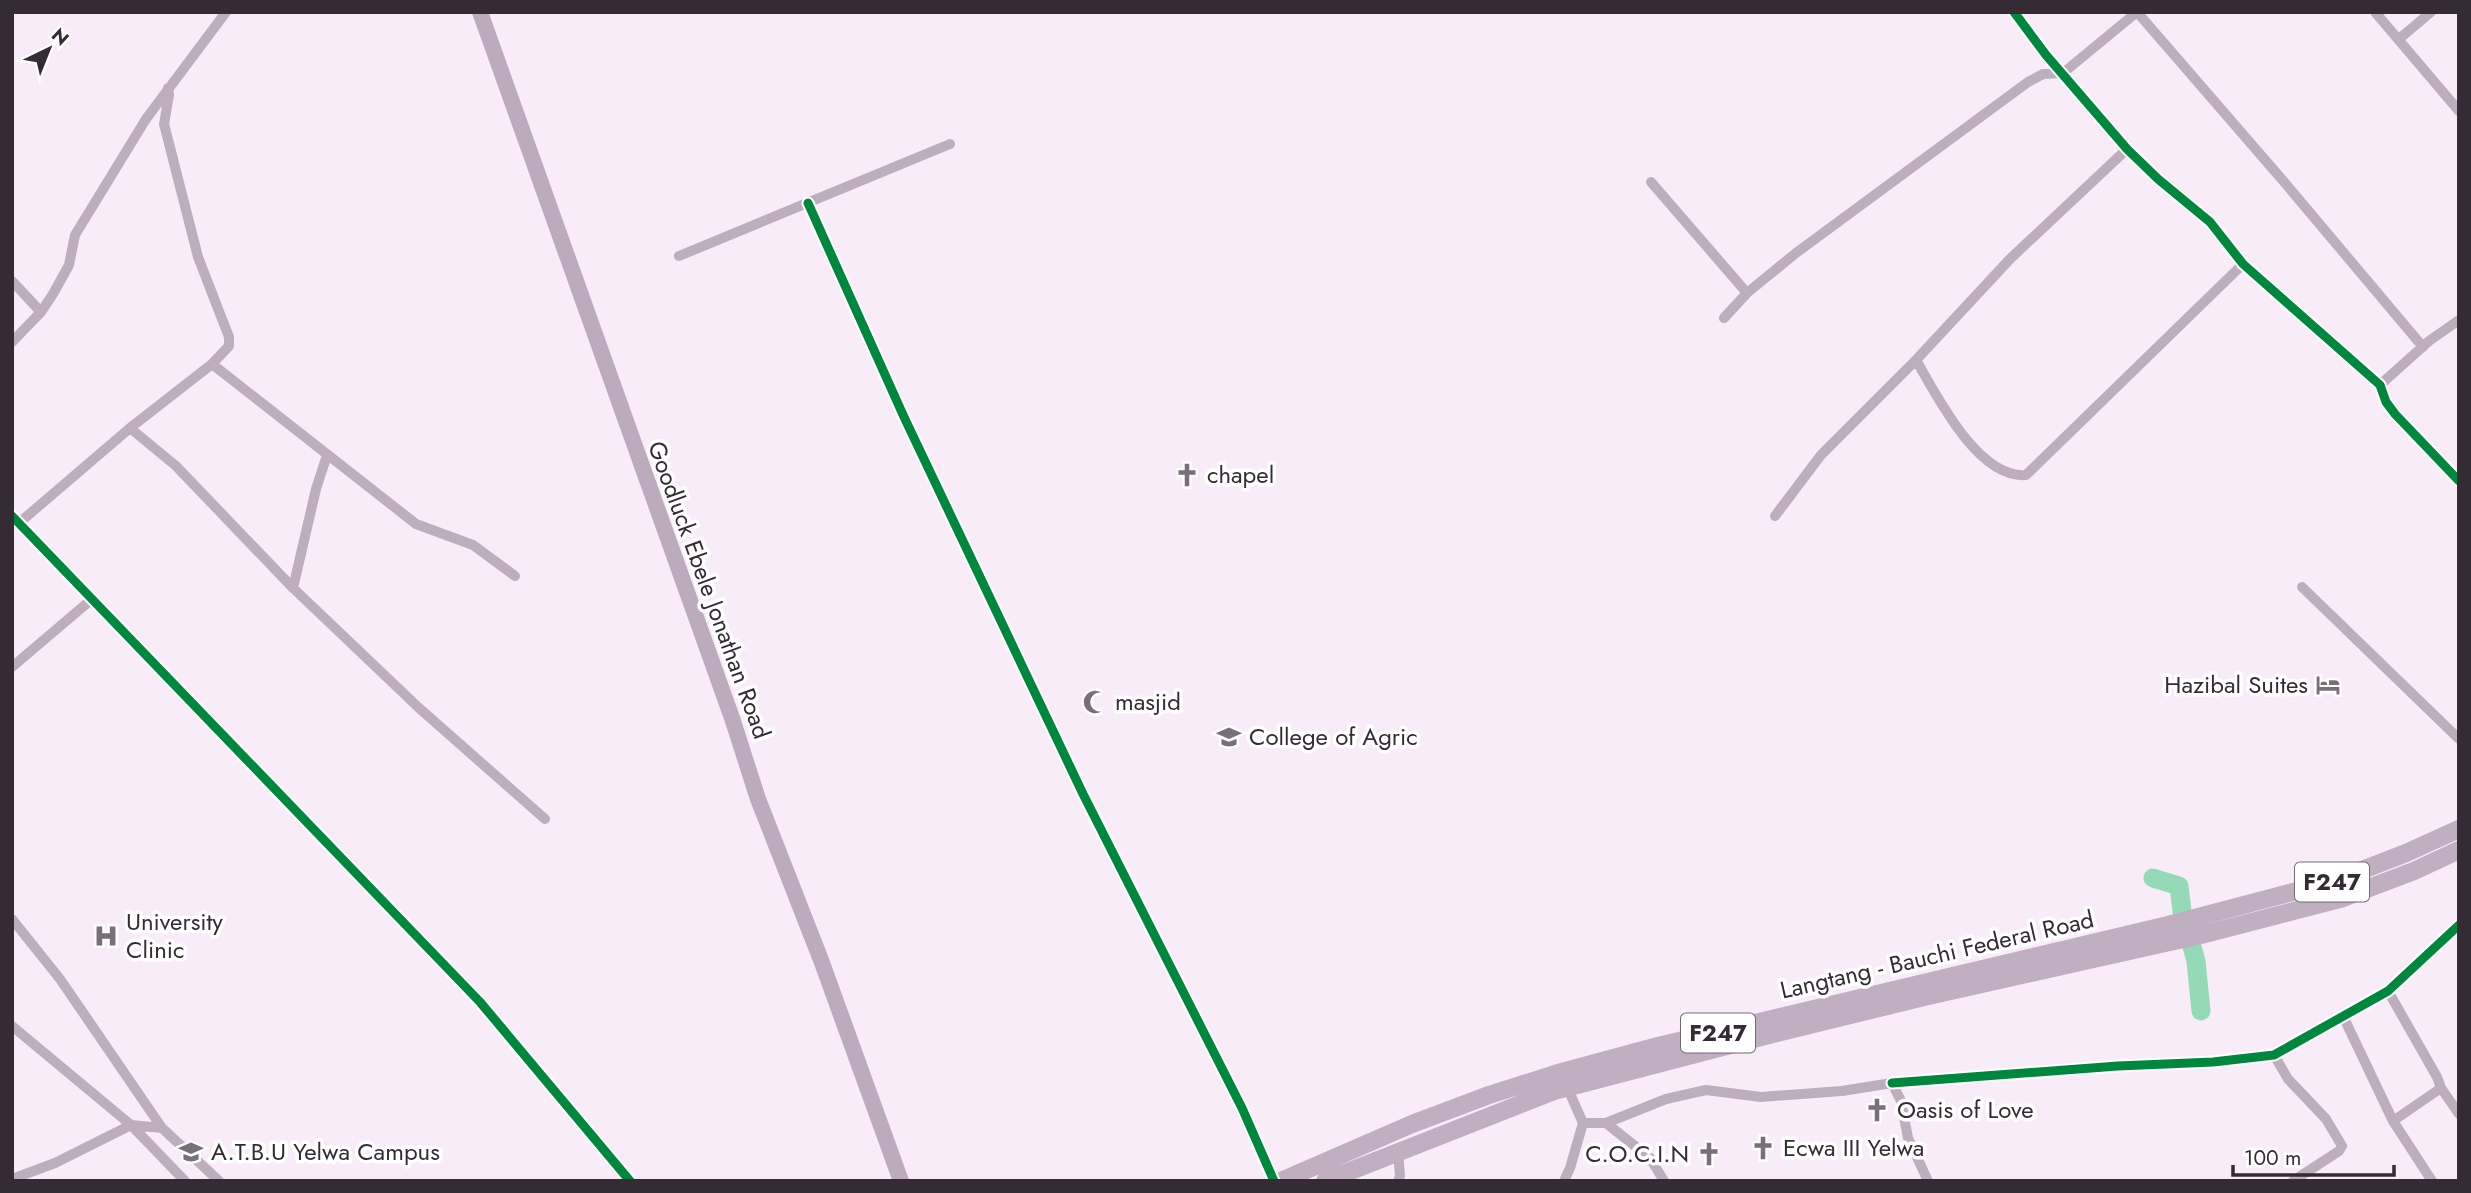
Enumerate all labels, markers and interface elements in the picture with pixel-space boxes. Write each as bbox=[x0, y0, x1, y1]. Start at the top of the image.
north arrow bbox=[14, 14, 84, 84]
text: N bbox=[46, 22, 75, 52]
street label: Goodluck Ebele Jonathan Road bbox=[639, 436, 780, 744]
place label: chapel bbox=[1207, 457, 1274, 492]
church icon: chapel bbox=[1173, 461, 1201, 489]
place label: Hazibal Suites bbox=[2164, 667, 2308, 702]
hotel icon: Hazibal Suites bbox=[2314, 671, 2342, 699]
place label: masjid bbox=[1115, 684, 1181, 719]
mosque icon: masjid bbox=[1081, 688, 1109, 716]
place label: College of Agric bbox=[1249, 719, 1418, 754]
school or university icon: College of Agric bbox=[1215, 723, 1243, 751]
road number: F247 bbox=[2295, 862, 2369, 902]
street label: Langtang - Bauchi Federal Road bbox=[1777, 901, 2097, 1008]
place label: University Clinic bbox=[126, 904, 223, 967]
hospital icon: University Clinic bbox=[92, 922, 120, 950]
road number: F247 bbox=[1681, 1014, 1755, 1052]
place label: Oasis of Love bbox=[1897, 1092, 2034, 1127]
church icon: Oasis of Love bbox=[1863, 1096, 1891, 1124]
place label: Ecwa III Yelwa bbox=[1783, 1130, 1924, 1165]
place label: A.T.B.U Yelwa Campus bbox=[211, 1134, 440, 1169]
church icon: Ecwa III Yelwa bbox=[1749, 1134, 1777, 1162]
scale bar bbox=[2233, 1134, 2394, 1178]
place label: C.O.C.I.N bbox=[1585, 1136, 1689, 1171]
school or university icon: A.T.B.U Yelwa Campus bbox=[177, 1138, 205, 1166]
church icon: C.O.C.I.N bbox=[1695, 1140, 1723, 1168]
text: 100 m bbox=[2244, 1143, 2301, 1173]

